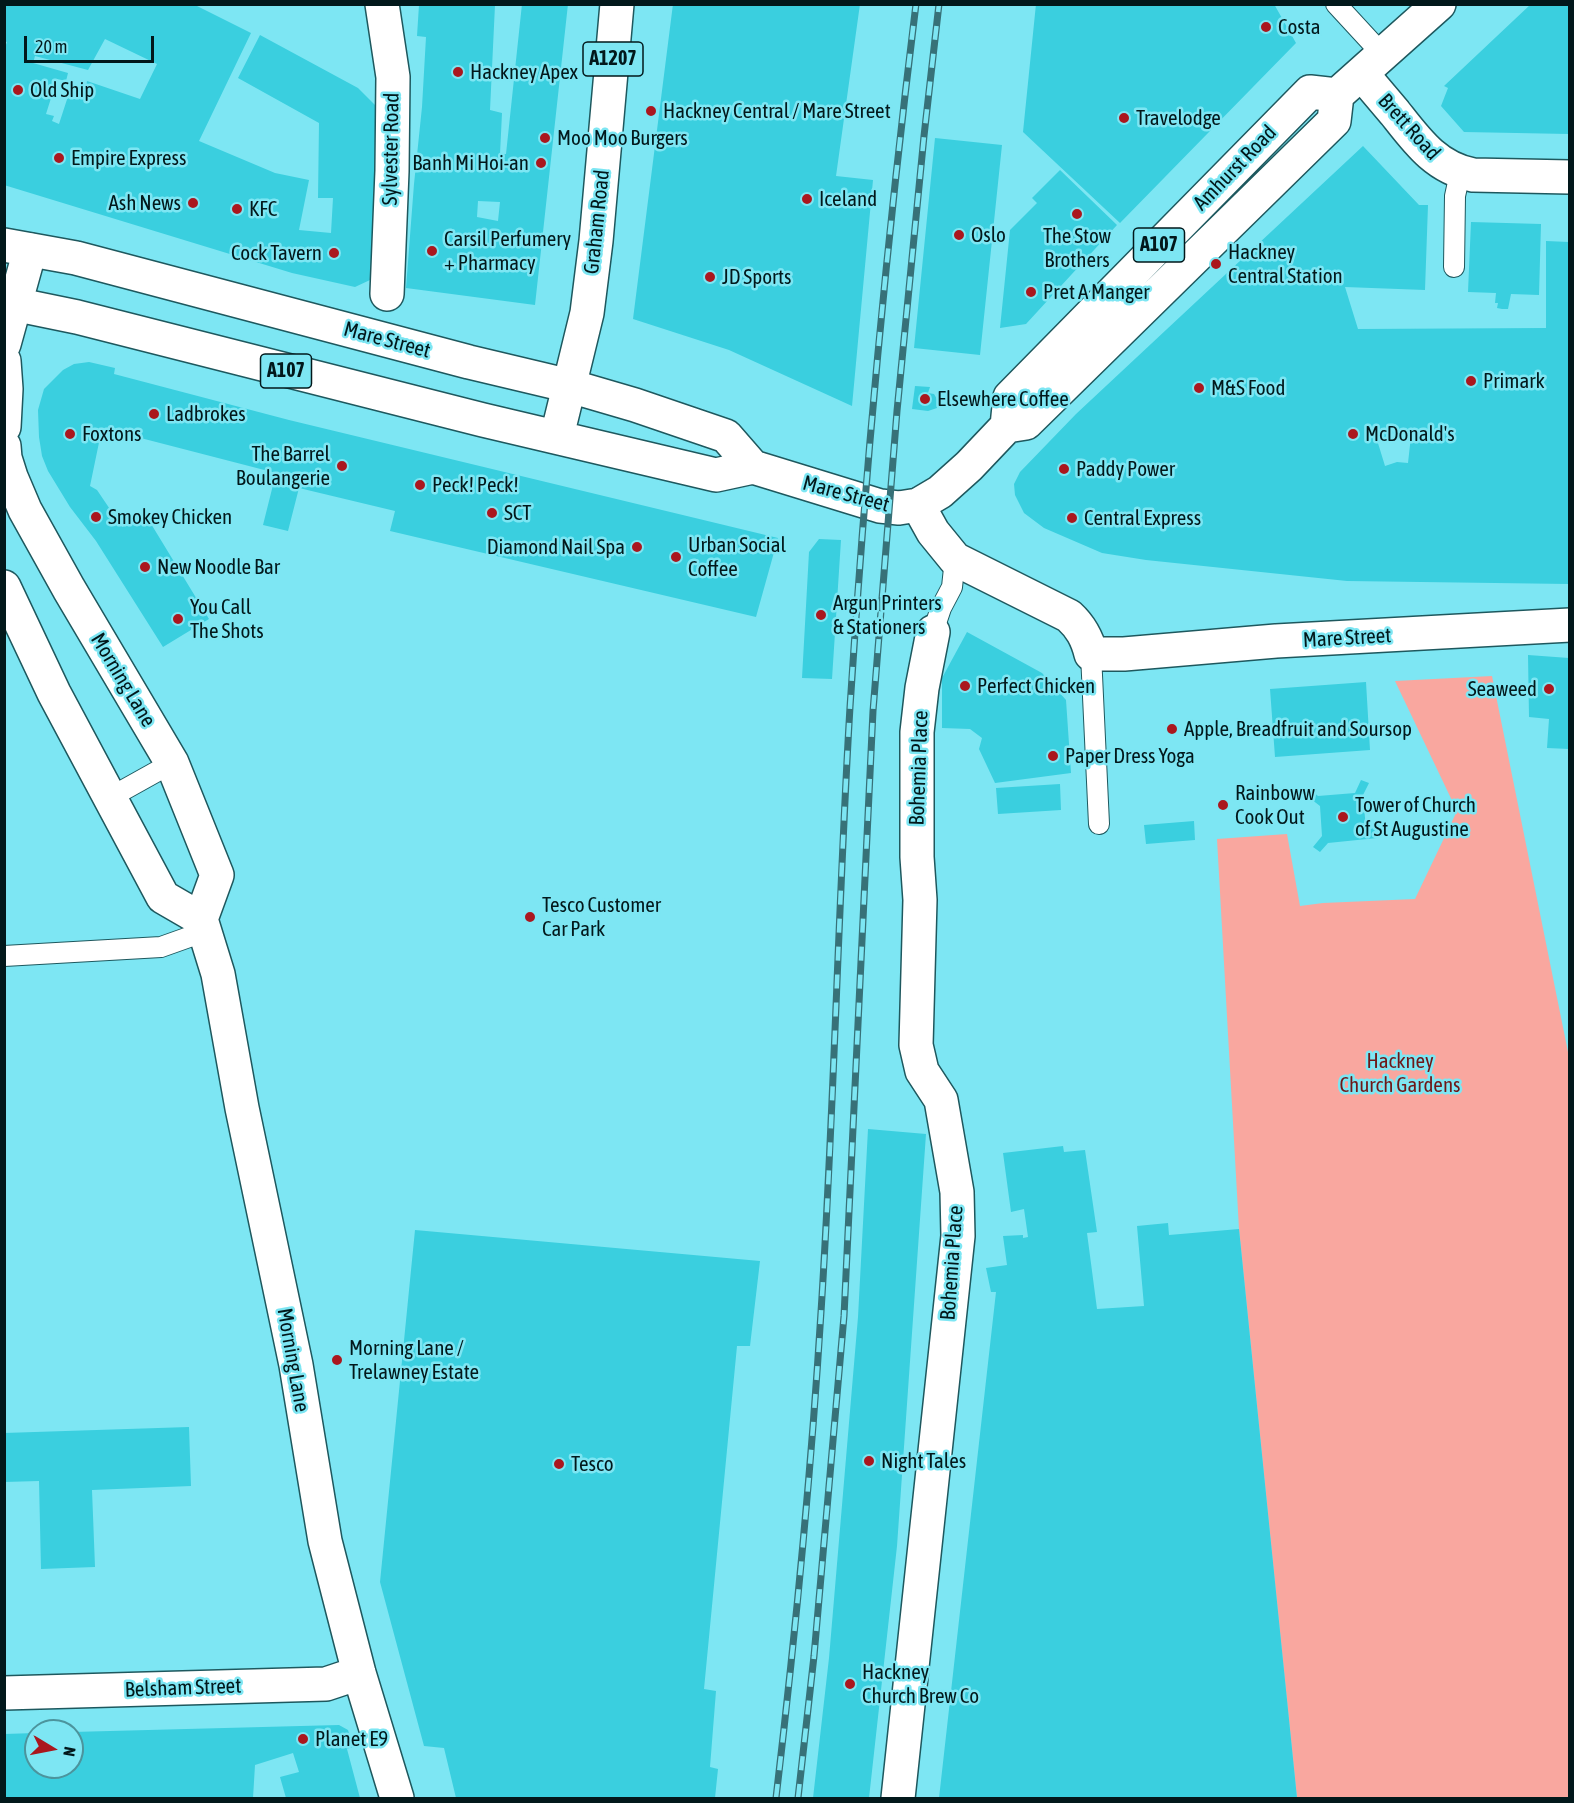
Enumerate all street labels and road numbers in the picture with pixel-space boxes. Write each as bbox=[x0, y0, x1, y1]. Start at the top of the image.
road number: A1207 bbox=[583, 42, 643, 76]
street label: Brett Road bbox=[1373, 89, 1445, 165]
street label: Sylvester Road bbox=[377, 93, 405, 205]
street label: Amhurst Road bbox=[1188, 120, 1282, 216]
street label: Graham Road bbox=[579, 169, 615, 275]
road number: A107 bbox=[1134, 228, 1184, 262]
street label: Mare Street bbox=[341, 316, 433, 364]
road number: A107 bbox=[260, 354, 312, 388]
street label: Mare Street bbox=[800, 470, 892, 518]
street label: Mare Street bbox=[1302, 623, 1392, 653]
street label: Morning Lane bbox=[85, 629, 161, 731]
street label: Bohemia Place bbox=[904, 710, 934, 826]
street label: Bohemia Place bbox=[935, 1205, 969, 1321]
street label: Morning Lane bbox=[271, 1306, 315, 1414]
street label: Belsham Street bbox=[124, 1673, 242, 1703]

